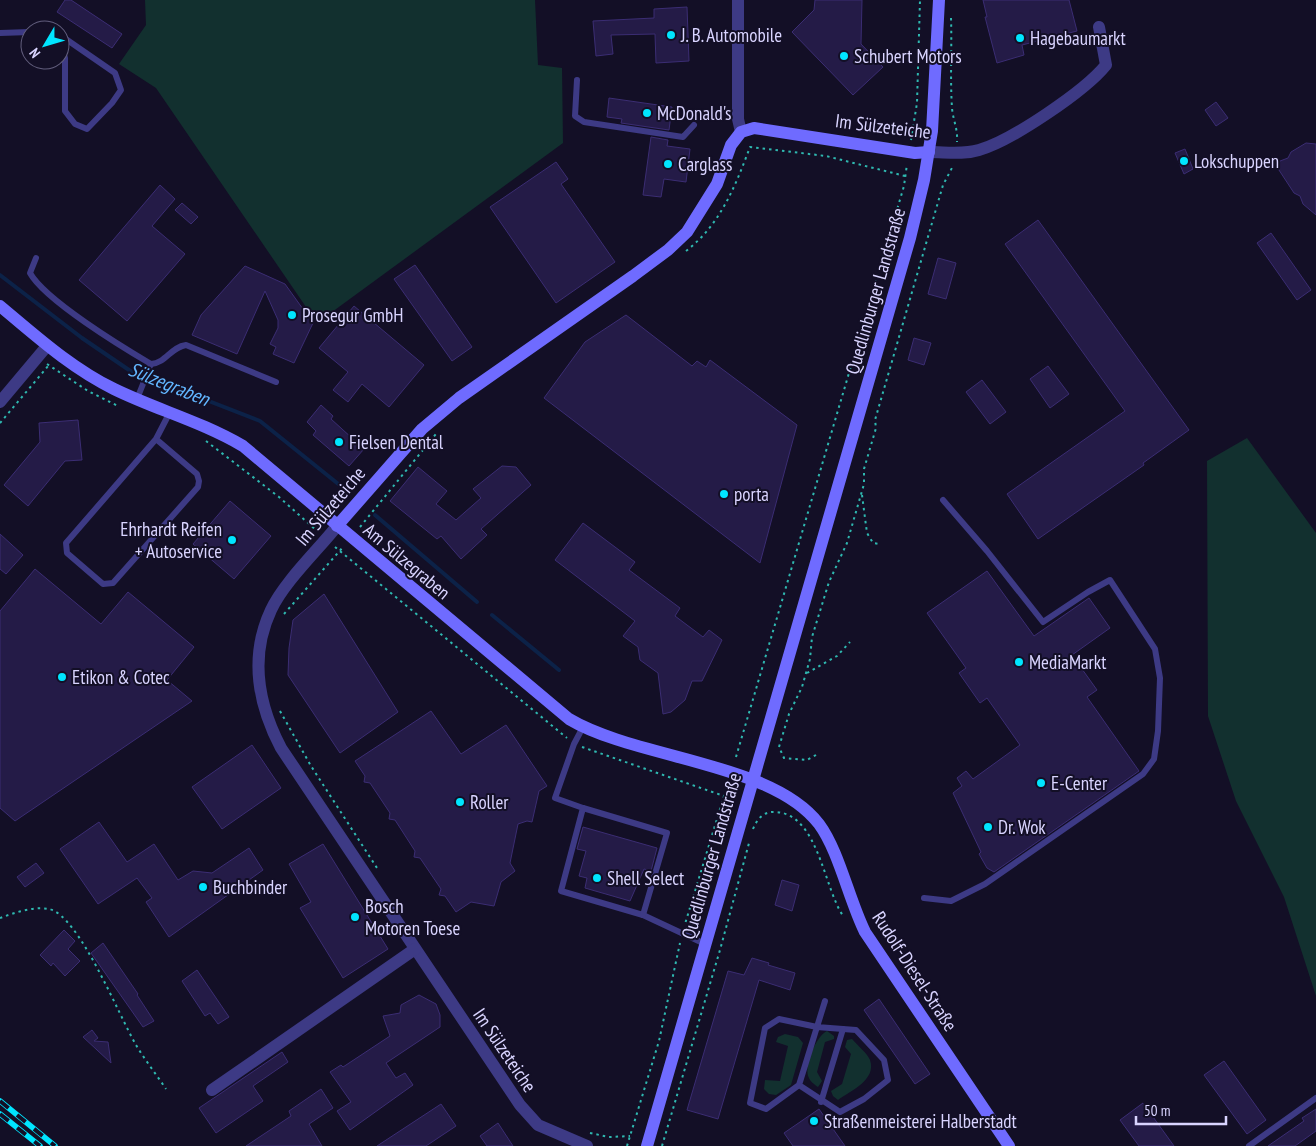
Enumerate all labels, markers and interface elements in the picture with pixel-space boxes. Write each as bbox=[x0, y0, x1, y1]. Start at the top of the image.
north arrow bbox=[20, 20, 70, 70]
place label: J. B. Automobile bbox=[680, 23, 782, 47]
place label: Hagebaumarkt bbox=[1030, 26, 1126, 50]
marker: J. B. Automobile bbox=[665, 29, 677, 41]
marker: Hagebaumarkt bbox=[1014, 32, 1026, 44]
text: N bbox=[25, 44, 44, 62]
place label: Schubert Motors bbox=[854, 44, 962, 68]
marker: Schubert Motors bbox=[838, 50, 850, 62]
place label: McDonald's bbox=[657, 101, 732, 125]
marker: McDonald's bbox=[641, 107, 653, 119]
street label: Im Sülzeteiche bbox=[834, 108, 932, 144]
place label: Lokschuppen bbox=[1194, 149, 1279, 173]
place label: Carglass bbox=[678, 152, 732, 176]
marker: Lokschuppen bbox=[1178, 155, 1190, 167]
marker: Carglass bbox=[662, 158, 674, 170]
street label: Quedlinburger Landstraße bbox=[840, 205, 910, 377]
place label: Prosegur GmbH bbox=[302, 303, 403, 327]
marker: Prosegur GmbH bbox=[286, 309, 298, 321]
water label: Sülzegraben bbox=[125, 356, 214, 412]
place label: Fielsen Dental bbox=[349, 430, 444, 454]
marker: Fielsen Dental bbox=[333, 436, 345, 448]
street label: Im Sülzeteiche bbox=[290, 461, 370, 551]
place label: porta bbox=[734, 482, 769, 506]
marker: porta bbox=[718, 488, 730, 500]
place label: Ehrhardt Reifen + Autoservice bbox=[120, 517, 222, 563]
street label: Am Sülzegraben bbox=[359, 518, 455, 604]
marker: Ehrhardt Reifen + Autoservice bbox=[226, 534, 238, 546]
place label: MediaMarkt bbox=[1029, 650, 1107, 674]
marker: MediaMarkt bbox=[1013, 656, 1025, 668]
place label: Etikon & Cotec bbox=[72, 665, 170, 689]
marker: Etikon & Cotec bbox=[56, 671, 68, 683]
street label: Quedlinburger Landstraße bbox=[676, 770, 746, 942]
place label: E-Center bbox=[1051, 771, 1108, 795]
marker: E-Center bbox=[1035, 777, 1047, 789]
place label: Roller bbox=[470, 790, 509, 814]
marker: Roller bbox=[454, 796, 466, 808]
place label: Dr. Wok bbox=[998, 815, 1046, 839]
marker: Dr. Wok bbox=[982, 821, 994, 833]
place label: Shell Select bbox=[607, 866, 685, 890]
marker: Shell Select bbox=[591, 872, 603, 884]
place label: Buchbinder bbox=[213, 875, 288, 899]
marker: Buchbinder bbox=[197, 881, 209, 893]
place label: Bosch Motoren Toese bbox=[365, 894, 461, 940]
street label: Rudolf-Diesel-Straße bbox=[867, 907, 963, 1036]
marker: Bosch Motoren Toese bbox=[349, 911, 361, 923]
street label: Im Sülzeteiche bbox=[468, 1003, 542, 1097]
scale bar bbox=[1136, 1094, 1226, 1126]
text: 50 m bbox=[1144, 1101, 1170, 1120]
place label: Straßenmeisterei Halberstadt bbox=[824, 1109, 1017, 1133]
marker: Straßenmeisterei Halberstadt bbox=[808, 1115, 820, 1127]

